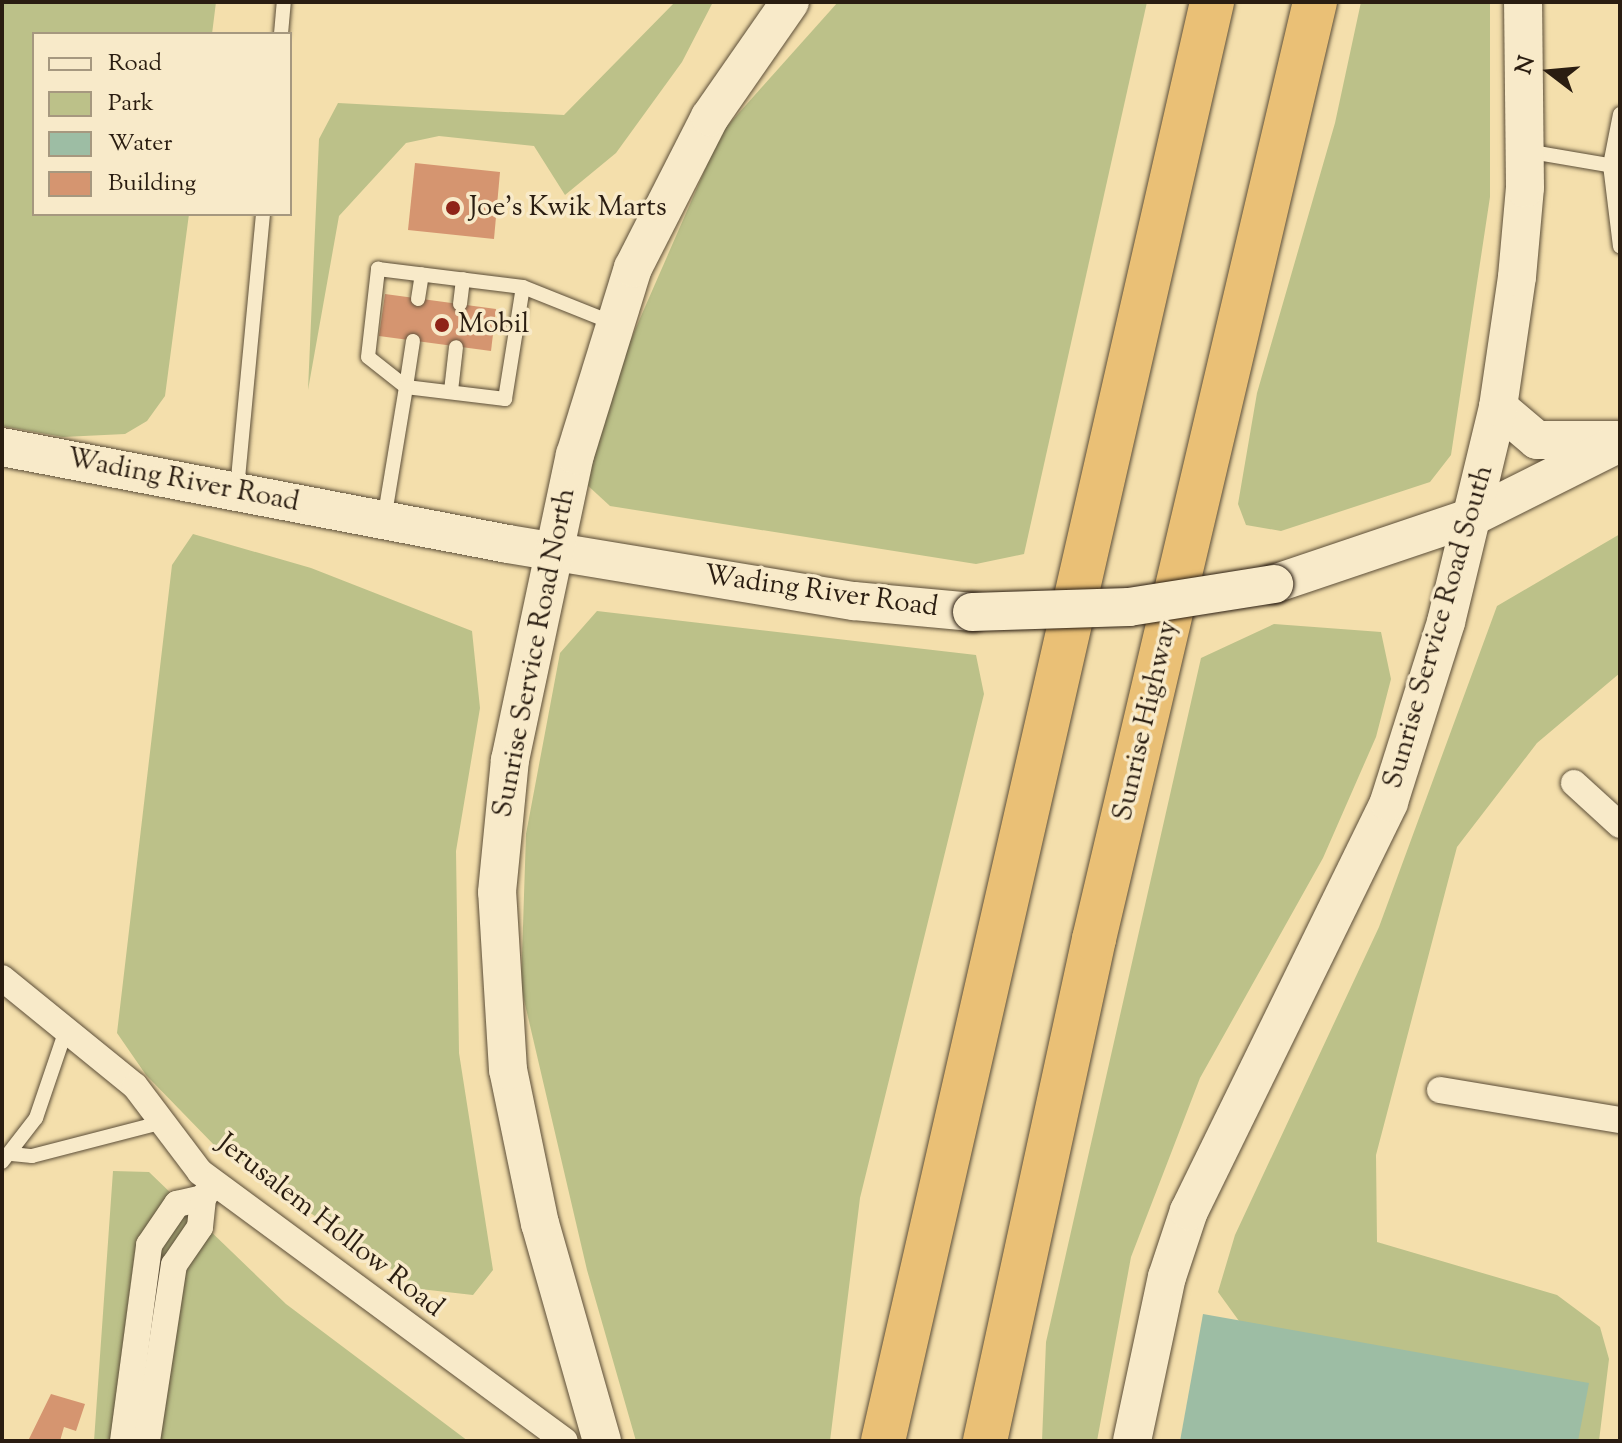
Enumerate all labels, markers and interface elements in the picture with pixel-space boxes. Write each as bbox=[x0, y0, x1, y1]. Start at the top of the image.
legend bbox=[32, 32, 292, 216]
north arrow bbox=[1510, 32, 1590, 112]
text: Road bbox=[108, 47, 162, 81]
text: N bbox=[1509, 53, 1545, 78]
text: Park bbox=[108, 87, 154, 121]
text: Water bbox=[108, 127, 172, 161]
text: Building bbox=[108, 167, 196, 201]
place label: Joe's Kwik Marts bbox=[469, 191, 667, 225]
marker: Joe's Kwik Marts bbox=[444, 199, 462, 217]
place label: Mobil bbox=[458, 308, 529, 342]
marker: Mobil bbox=[433, 316, 451, 334]
street label: Wading River Road bbox=[64, 442, 302, 520]
street label: Sunrise Service Road South bbox=[1377, 461, 1501, 793]
street label: Sunrise Service Road North bbox=[487, 486, 583, 820]
street label: Wading River Road bbox=[702, 559, 940, 625]
street label: Sunrise Highway bbox=[1107, 617, 1185, 825]
street label: Jerusalem Hollow Road bbox=[210, 1127, 450, 1325]

